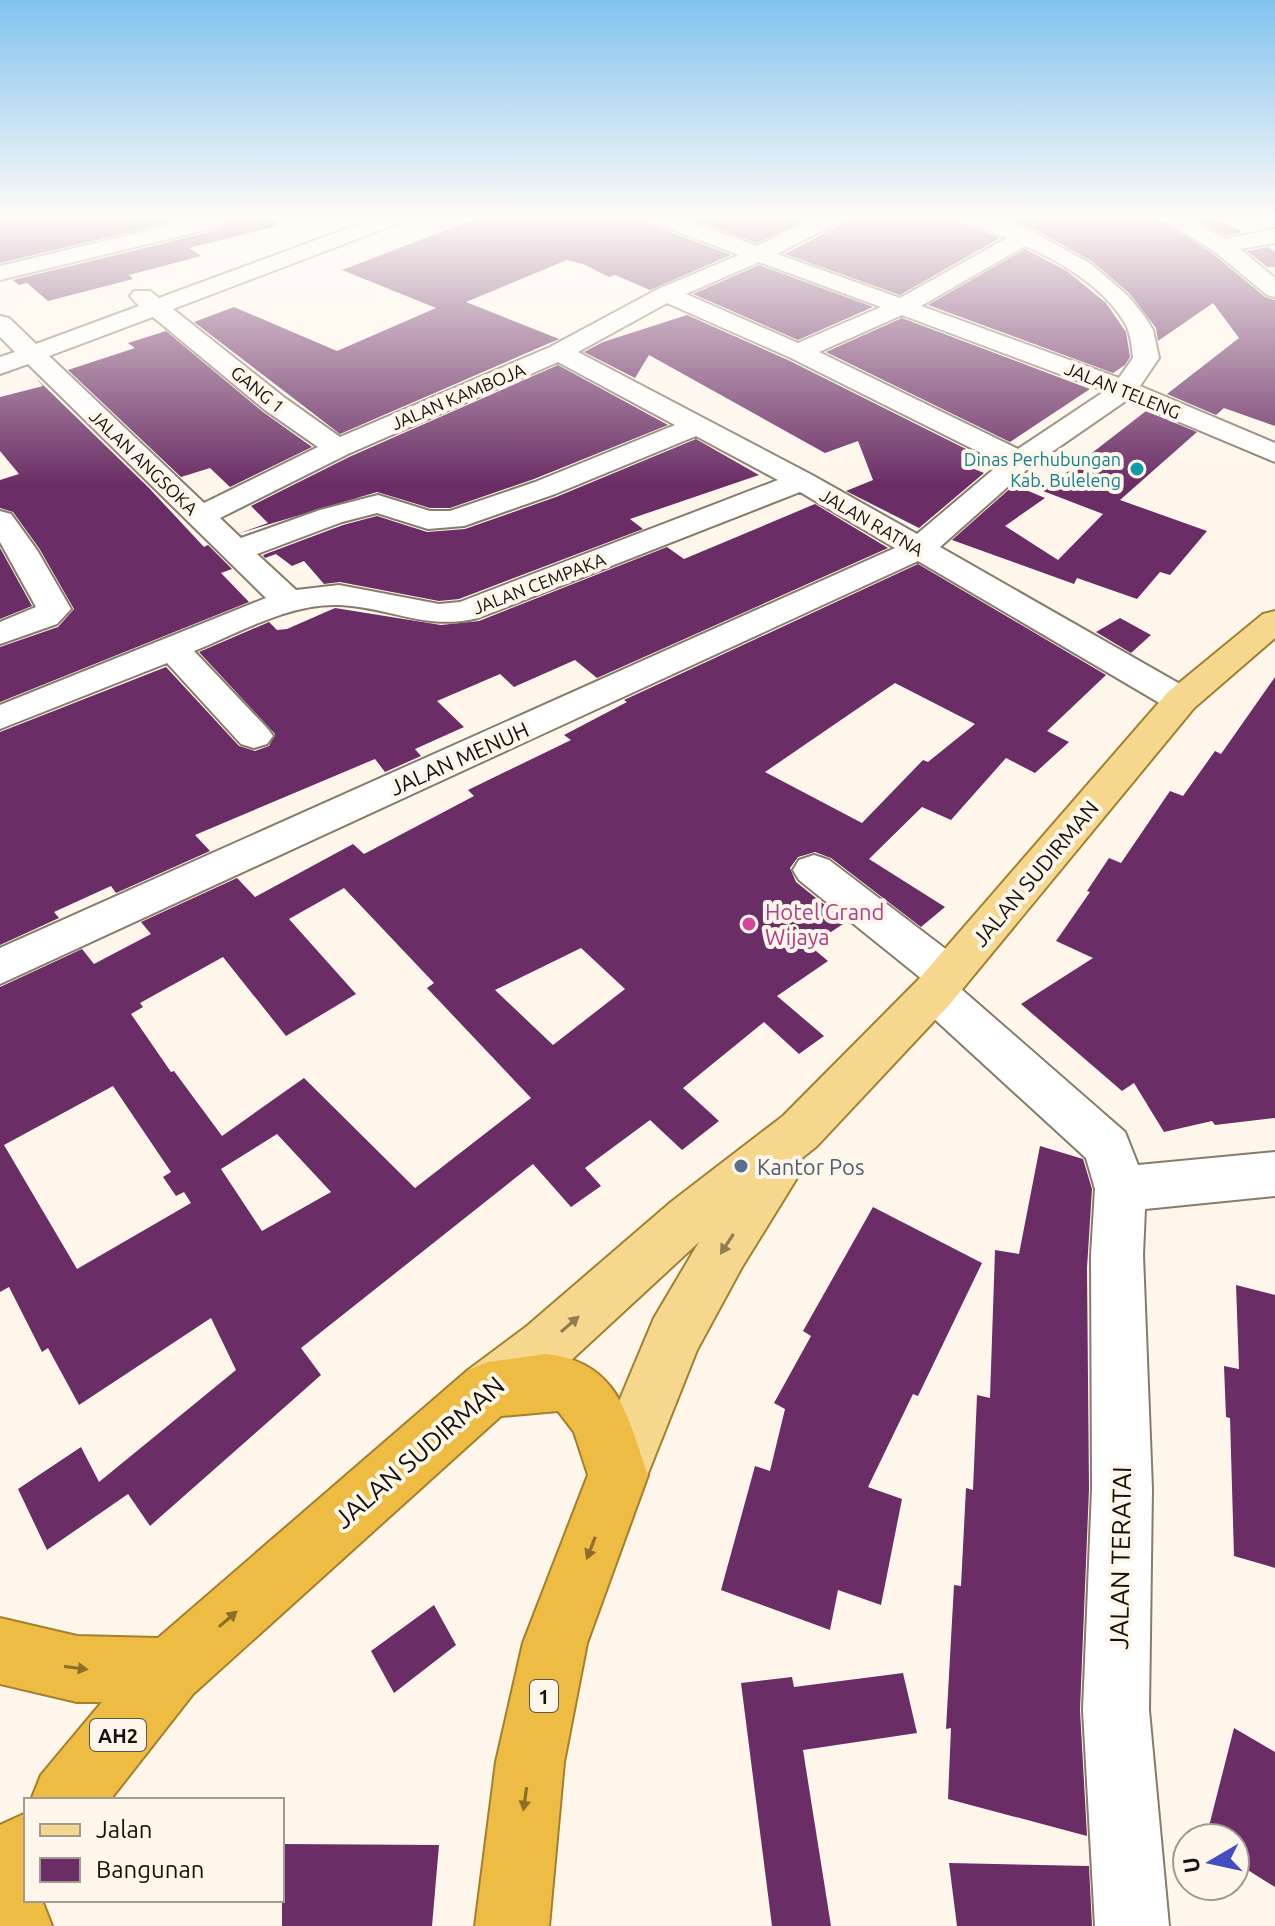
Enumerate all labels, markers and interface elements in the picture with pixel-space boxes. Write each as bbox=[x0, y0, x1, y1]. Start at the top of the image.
street label: JALAN TELENG bbox=[1062, 358, 1184, 422]
street label: JALAN KAMBOJA bbox=[388, 359, 528, 433]
street label: GANG 1 bbox=[227, 361, 289, 417]
street label: JALAN ANGSOKA bbox=[86, 405, 202, 519]
place label: Dinas Perhubungan Kab. Buleleng bbox=[964, 449, 1121, 490]
marker: Dinas Perhubungan Kab. Buleleng bbox=[1128, 460, 1146, 478]
street label: JALAN RATNA bbox=[817, 484, 927, 560]
street label: JALAN CEMPAKA bbox=[470, 548, 608, 618]
street label: JALAN MENUH bbox=[386, 716, 532, 800]
street label: JALAN SUDIRMAN bbox=[967, 795, 1103, 951]
place label: Hotel Grand Wijaya bbox=[765, 899, 884, 949]
marker: Hotel Grand Wijaya bbox=[740, 915, 758, 933]
place label: Kantor Pos bbox=[757, 1154, 864, 1179]
marker: Kantor Pos bbox=[732, 1157, 750, 1175]
one-way arrow bbox=[720, 1233, 735, 1254]
one-way arrow bbox=[560, 1316, 580, 1333]
street label: JALAN SUDIRMAN bbox=[328, 1370, 510, 1534]
street label: JALAN TERATAI bbox=[1104, 1466, 1136, 1650]
one-way arrow bbox=[584, 1536, 597, 1560]
one-way arrow bbox=[219, 1611, 238, 1629]
one-way arrow bbox=[64, 1662, 89, 1675]
road number: 1 bbox=[530, 1680, 558, 1712]
road number: AH2 bbox=[90, 1719, 146, 1751]
one-way arrow bbox=[518, 1787, 531, 1812]
legend bbox=[24, 1798, 284, 1902]
text: Jalan bbox=[96, 1816, 153, 1843]
north arrow bbox=[1171, 1822, 1251, 1902]
text: Bangunan bbox=[96, 1856, 205, 1883]
text: U bbox=[1177, 1856, 1204, 1875]

